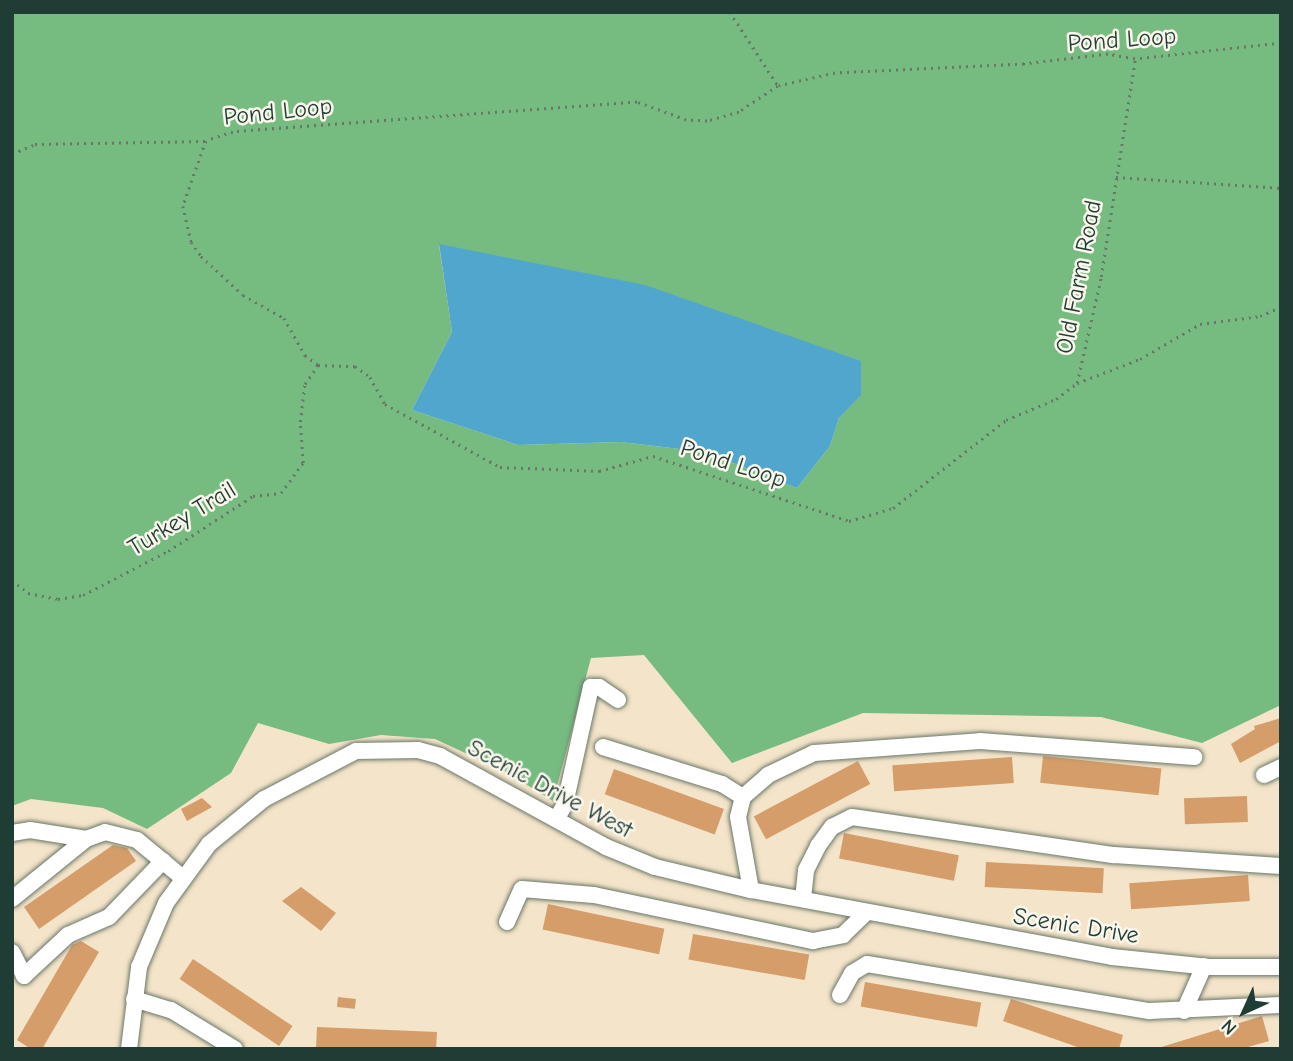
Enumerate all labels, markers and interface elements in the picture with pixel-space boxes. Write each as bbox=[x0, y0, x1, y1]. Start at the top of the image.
street label: Pond Loop bbox=[1067, 22, 1177, 58]
street label: Pond Loop bbox=[222, 92, 334, 132]
street label: Old Farm Road bbox=[1050, 198, 1108, 356]
street label: Pond Loop bbox=[677, 433, 789, 495]
street label: Turkey Trail bbox=[123, 476, 241, 562]
street label: Scenic Drive West bbox=[463, 733, 637, 845]
street label: Scenic Drive bbox=[1011, 902, 1141, 950]
north arrow bbox=[1209, 977, 1279, 1047]
text: N bbox=[1217, 1015, 1241, 1039]

